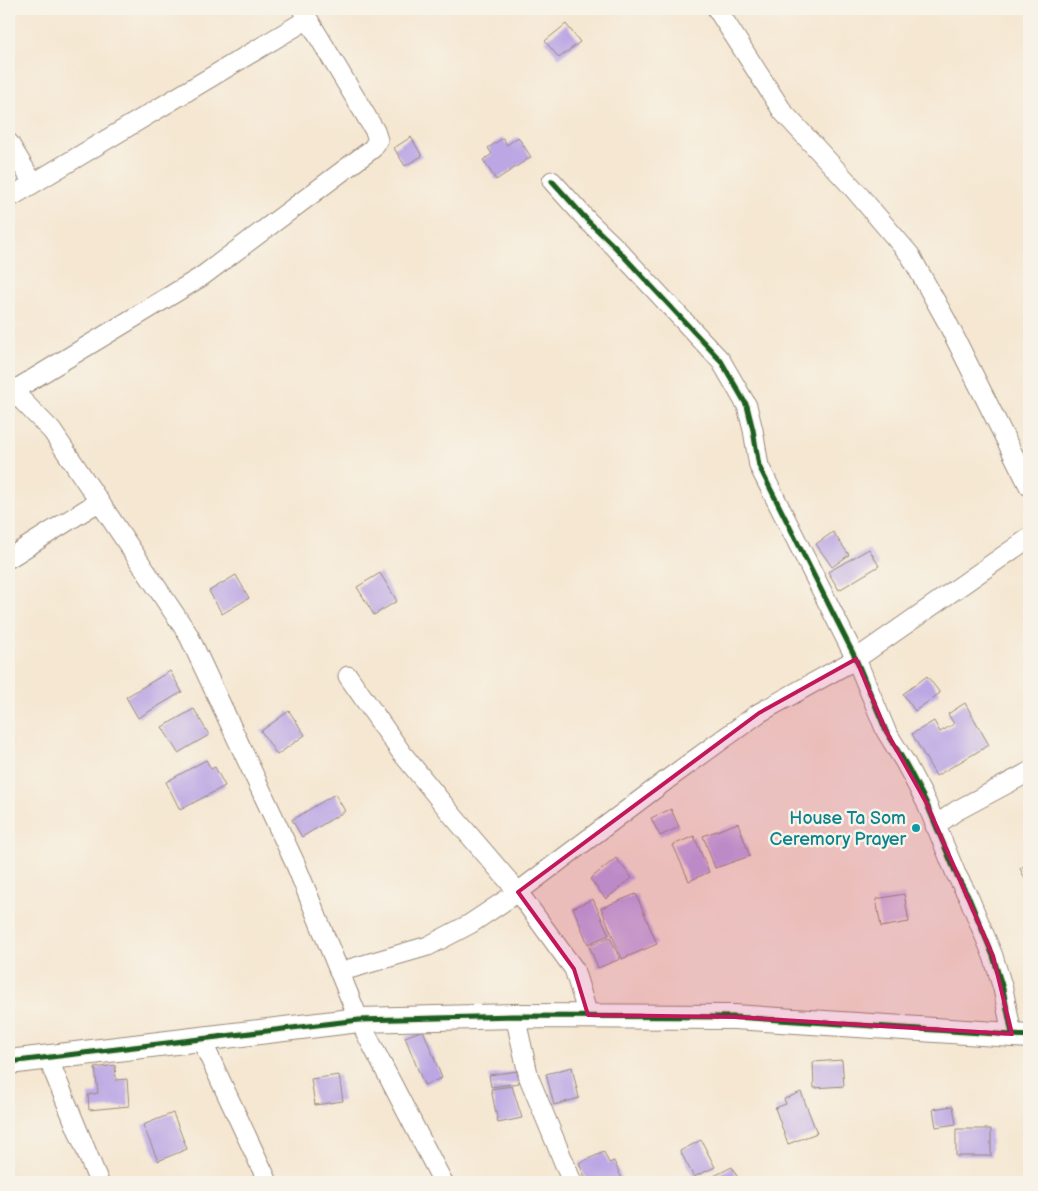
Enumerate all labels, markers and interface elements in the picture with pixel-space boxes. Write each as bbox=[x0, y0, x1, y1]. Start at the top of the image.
place label: House Ta Som Ceremory Prayer bbox=[770, 808, 906, 850]
marker: House Ta Som Ceremory Prayer bbox=[910, 822, 922, 834]

